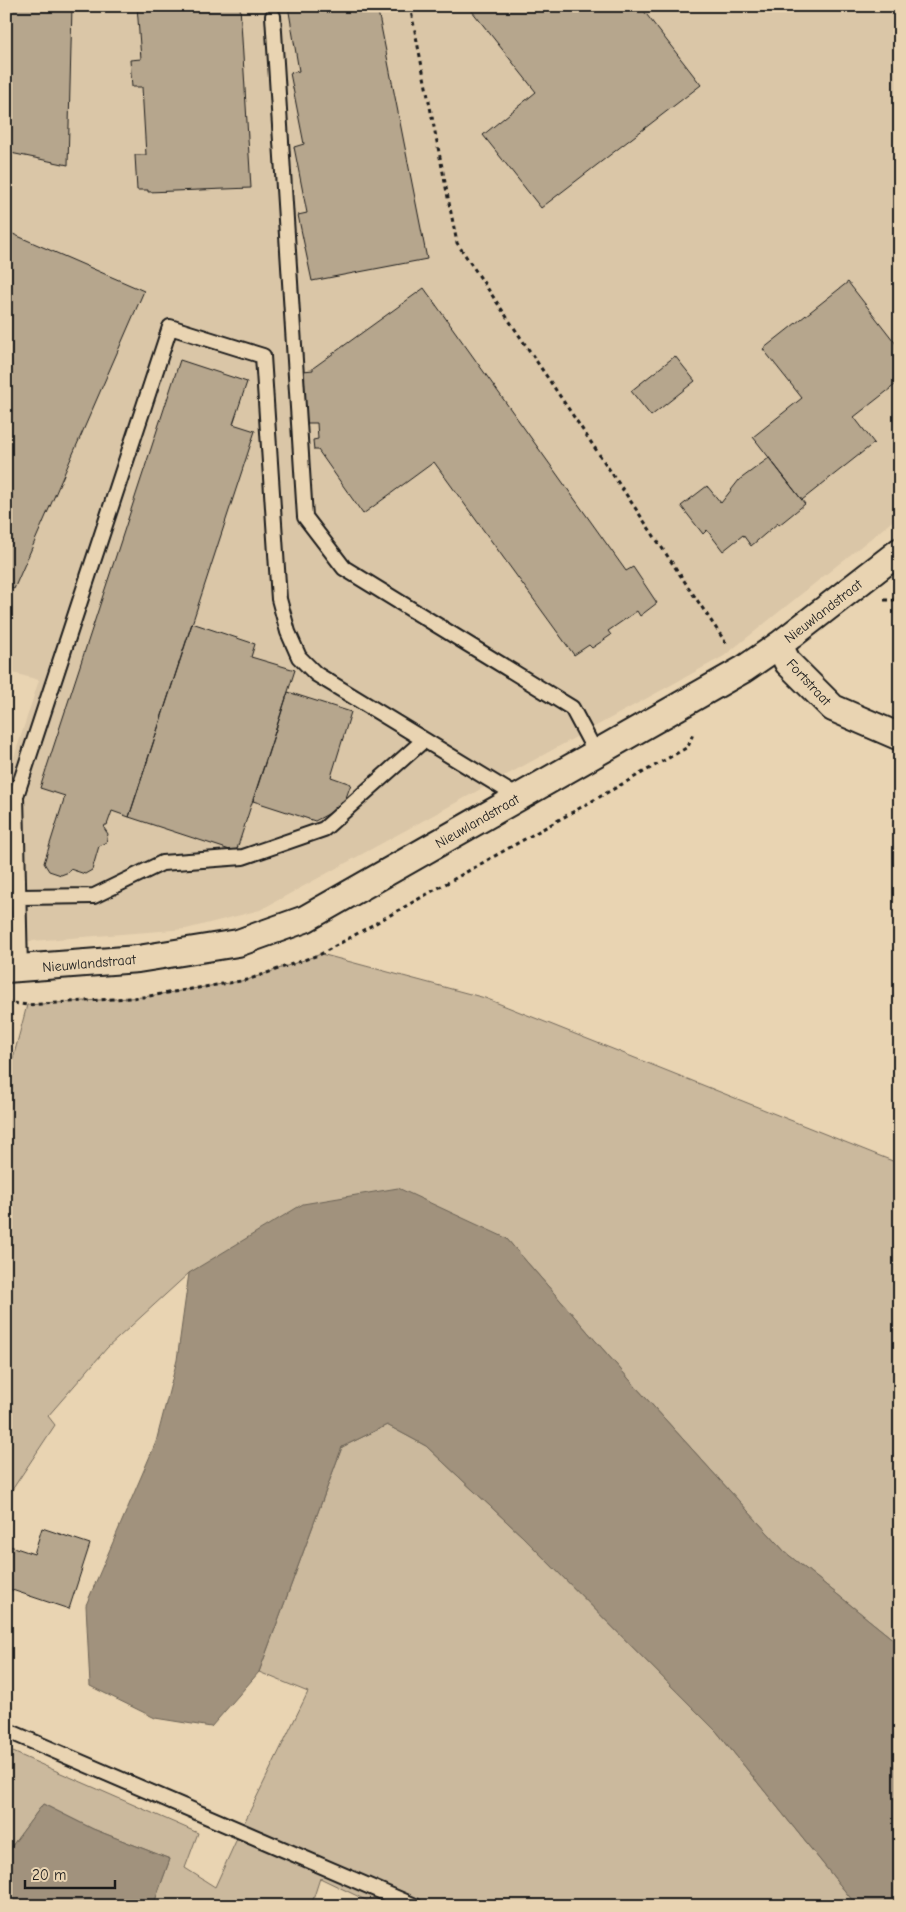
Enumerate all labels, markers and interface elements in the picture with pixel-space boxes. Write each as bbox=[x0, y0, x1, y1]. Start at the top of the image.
street label: Nieuwlandstraat bbox=[781, 575, 866, 647]
street label: Fortstraat bbox=[783, 655, 835, 710]
street label: Nieuwlandstraat bbox=[432, 790, 523, 852]
street label: Nieuwlandstraat bbox=[41, 951, 138, 976]
scale bar bbox=[25, 1857, 115, 1889]
text: 20 m bbox=[32, 1866, 66, 1884]

